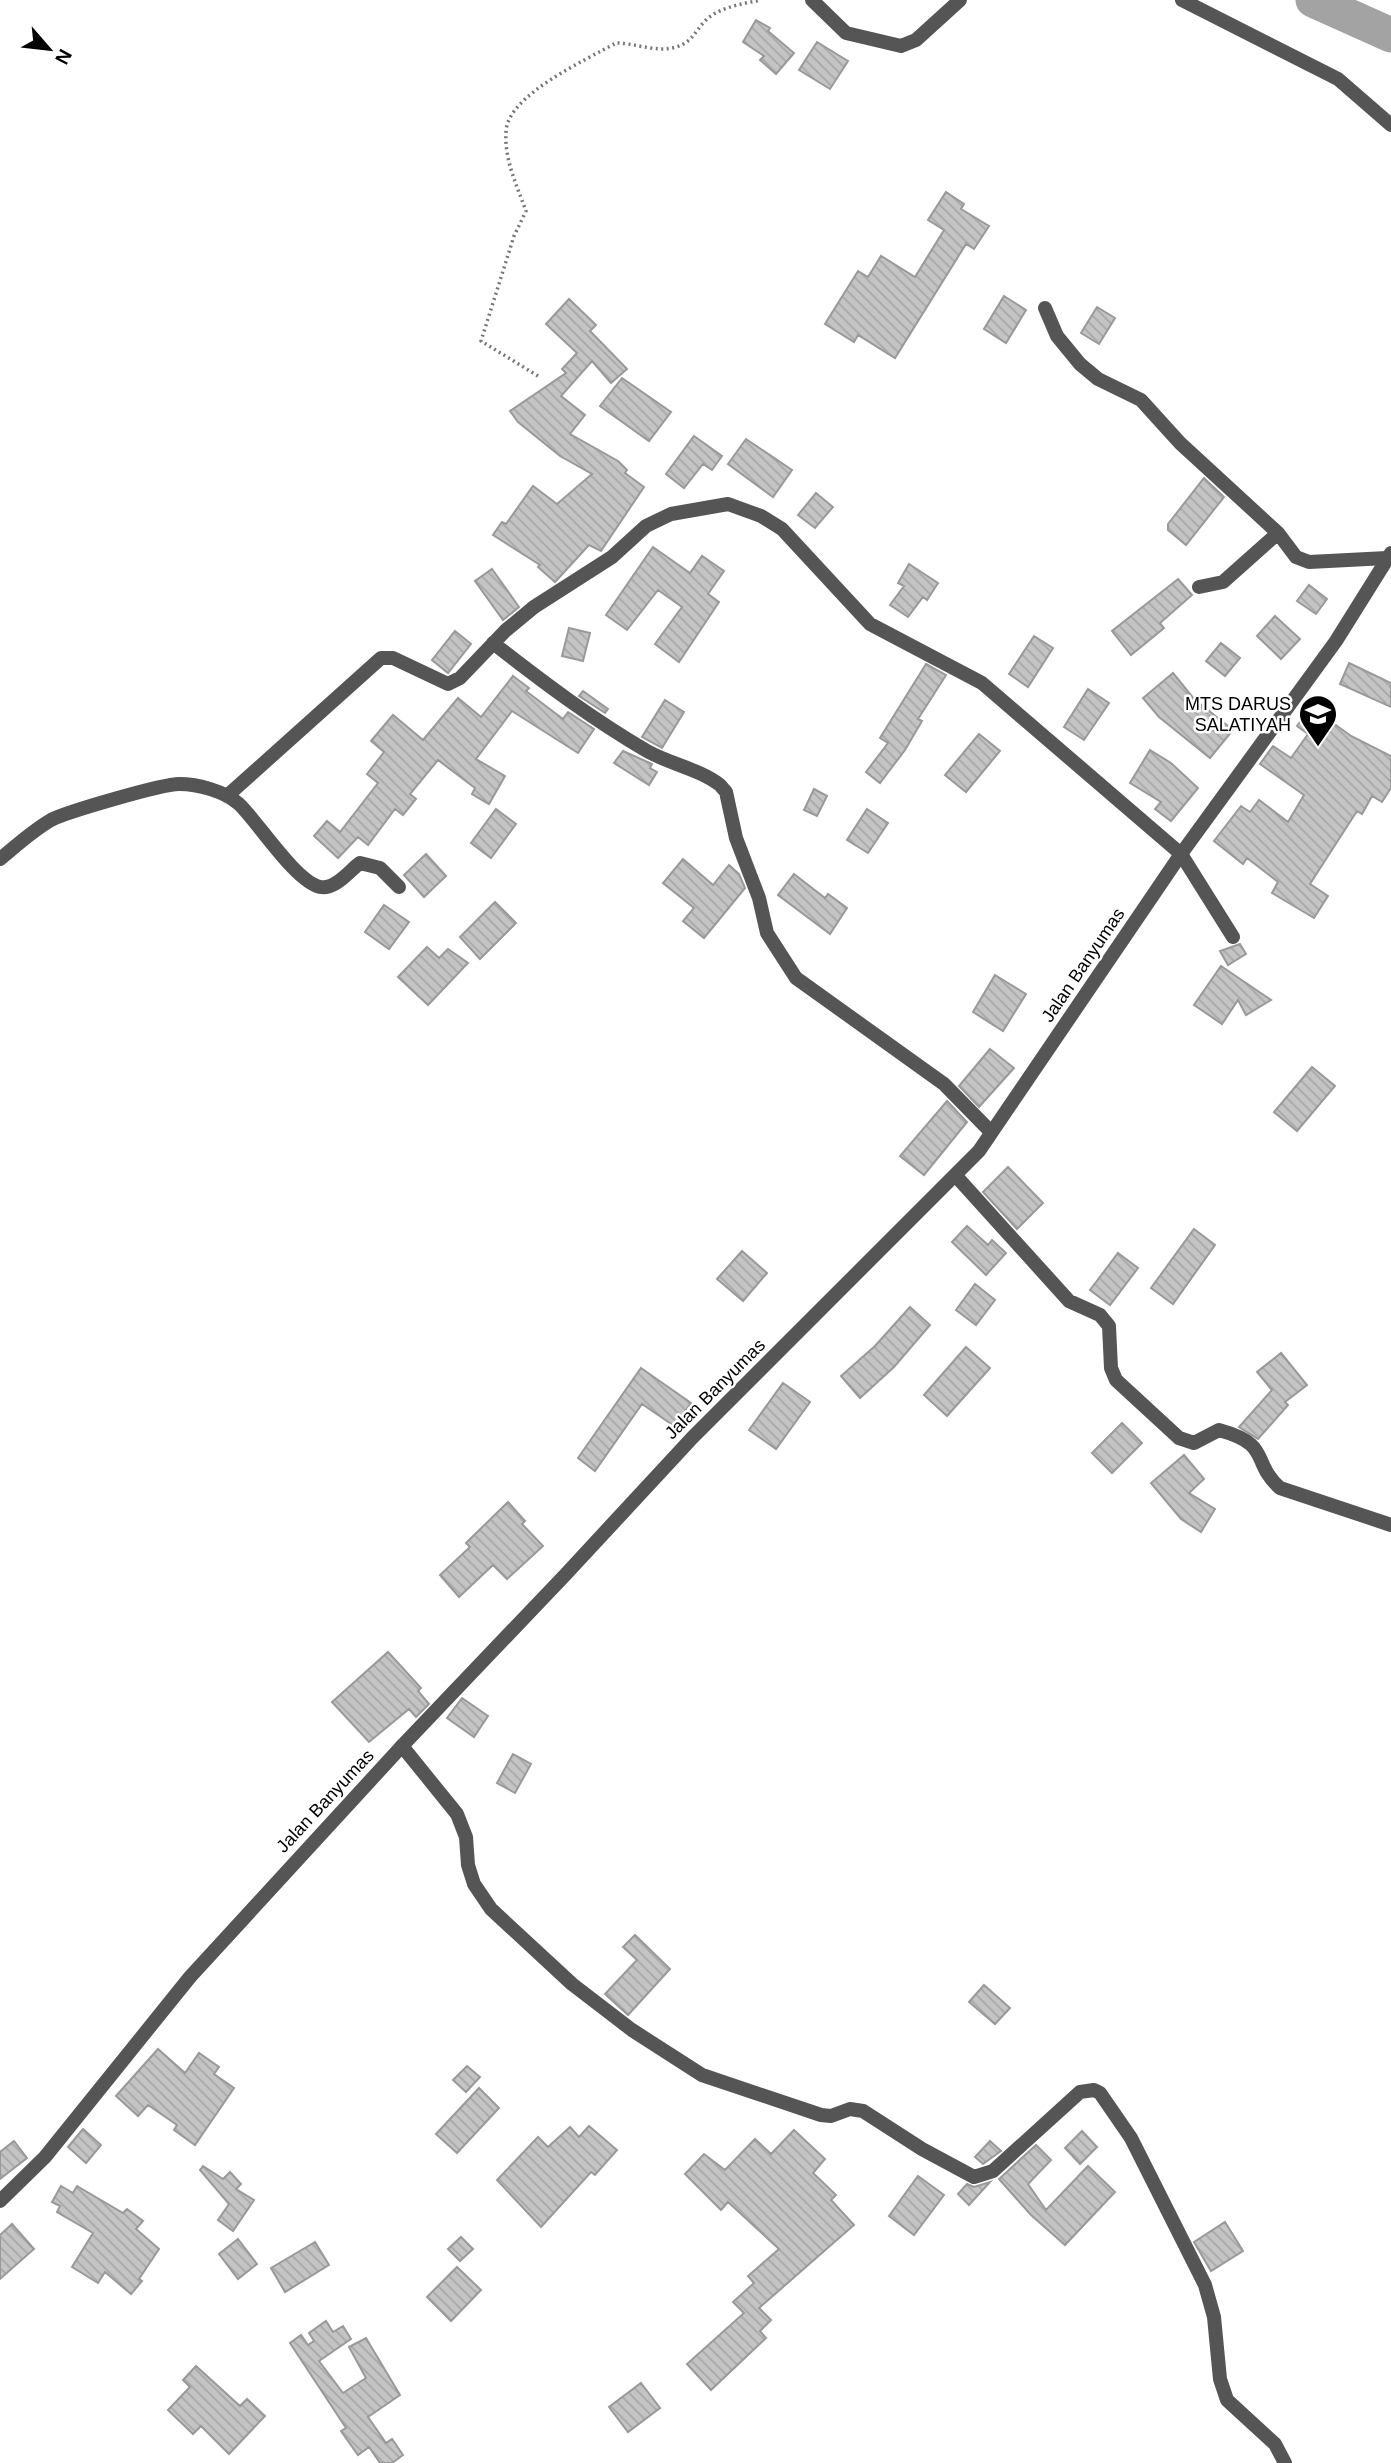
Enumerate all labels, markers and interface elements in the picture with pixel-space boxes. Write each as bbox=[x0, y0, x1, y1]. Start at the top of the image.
north arrow bbox=[14, 14, 84, 84]
text: N bbox=[51, 46, 76, 68]
school or university icon: MTS DARUS SALATIYAH bbox=[1297, 693, 1339, 748]
place label: MTS DARUS SALATIYAH bbox=[1185, 694, 1291, 735]
street label: Jalan Banyumas bbox=[1038, 904, 1128, 1026]
street label: Jalan Banyumas bbox=[661, 1335, 769, 1443]
street label: Jalan Banyumas bbox=[272, 1746, 378, 1856]

